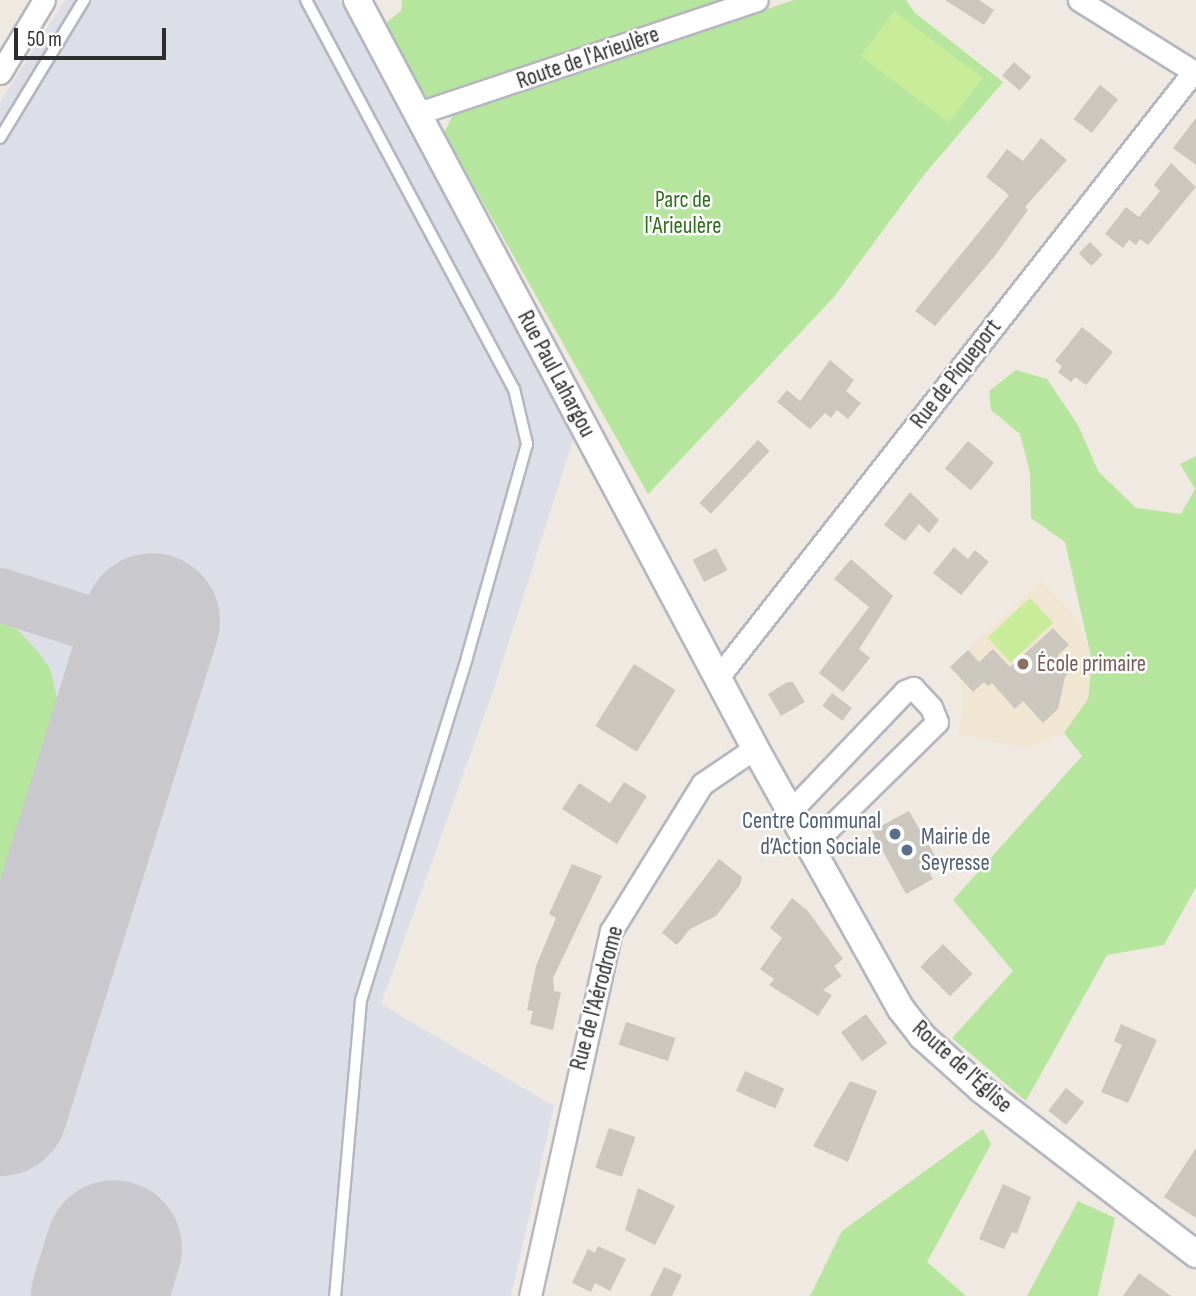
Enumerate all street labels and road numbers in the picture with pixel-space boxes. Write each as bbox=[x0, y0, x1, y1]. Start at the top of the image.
street label: Route de l'Arieulère bbox=[513, 21, 663, 95]
street label: Rue Paul Lahargou bbox=[511, 306, 601, 442]
street label: Rue de Piqueport bbox=[905, 314, 1007, 434]
street label: Rue de l'Aérodrome bbox=[565, 923, 629, 1073]
street label: Route de l'Église bbox=[906, 1015, 1018, 1119]

